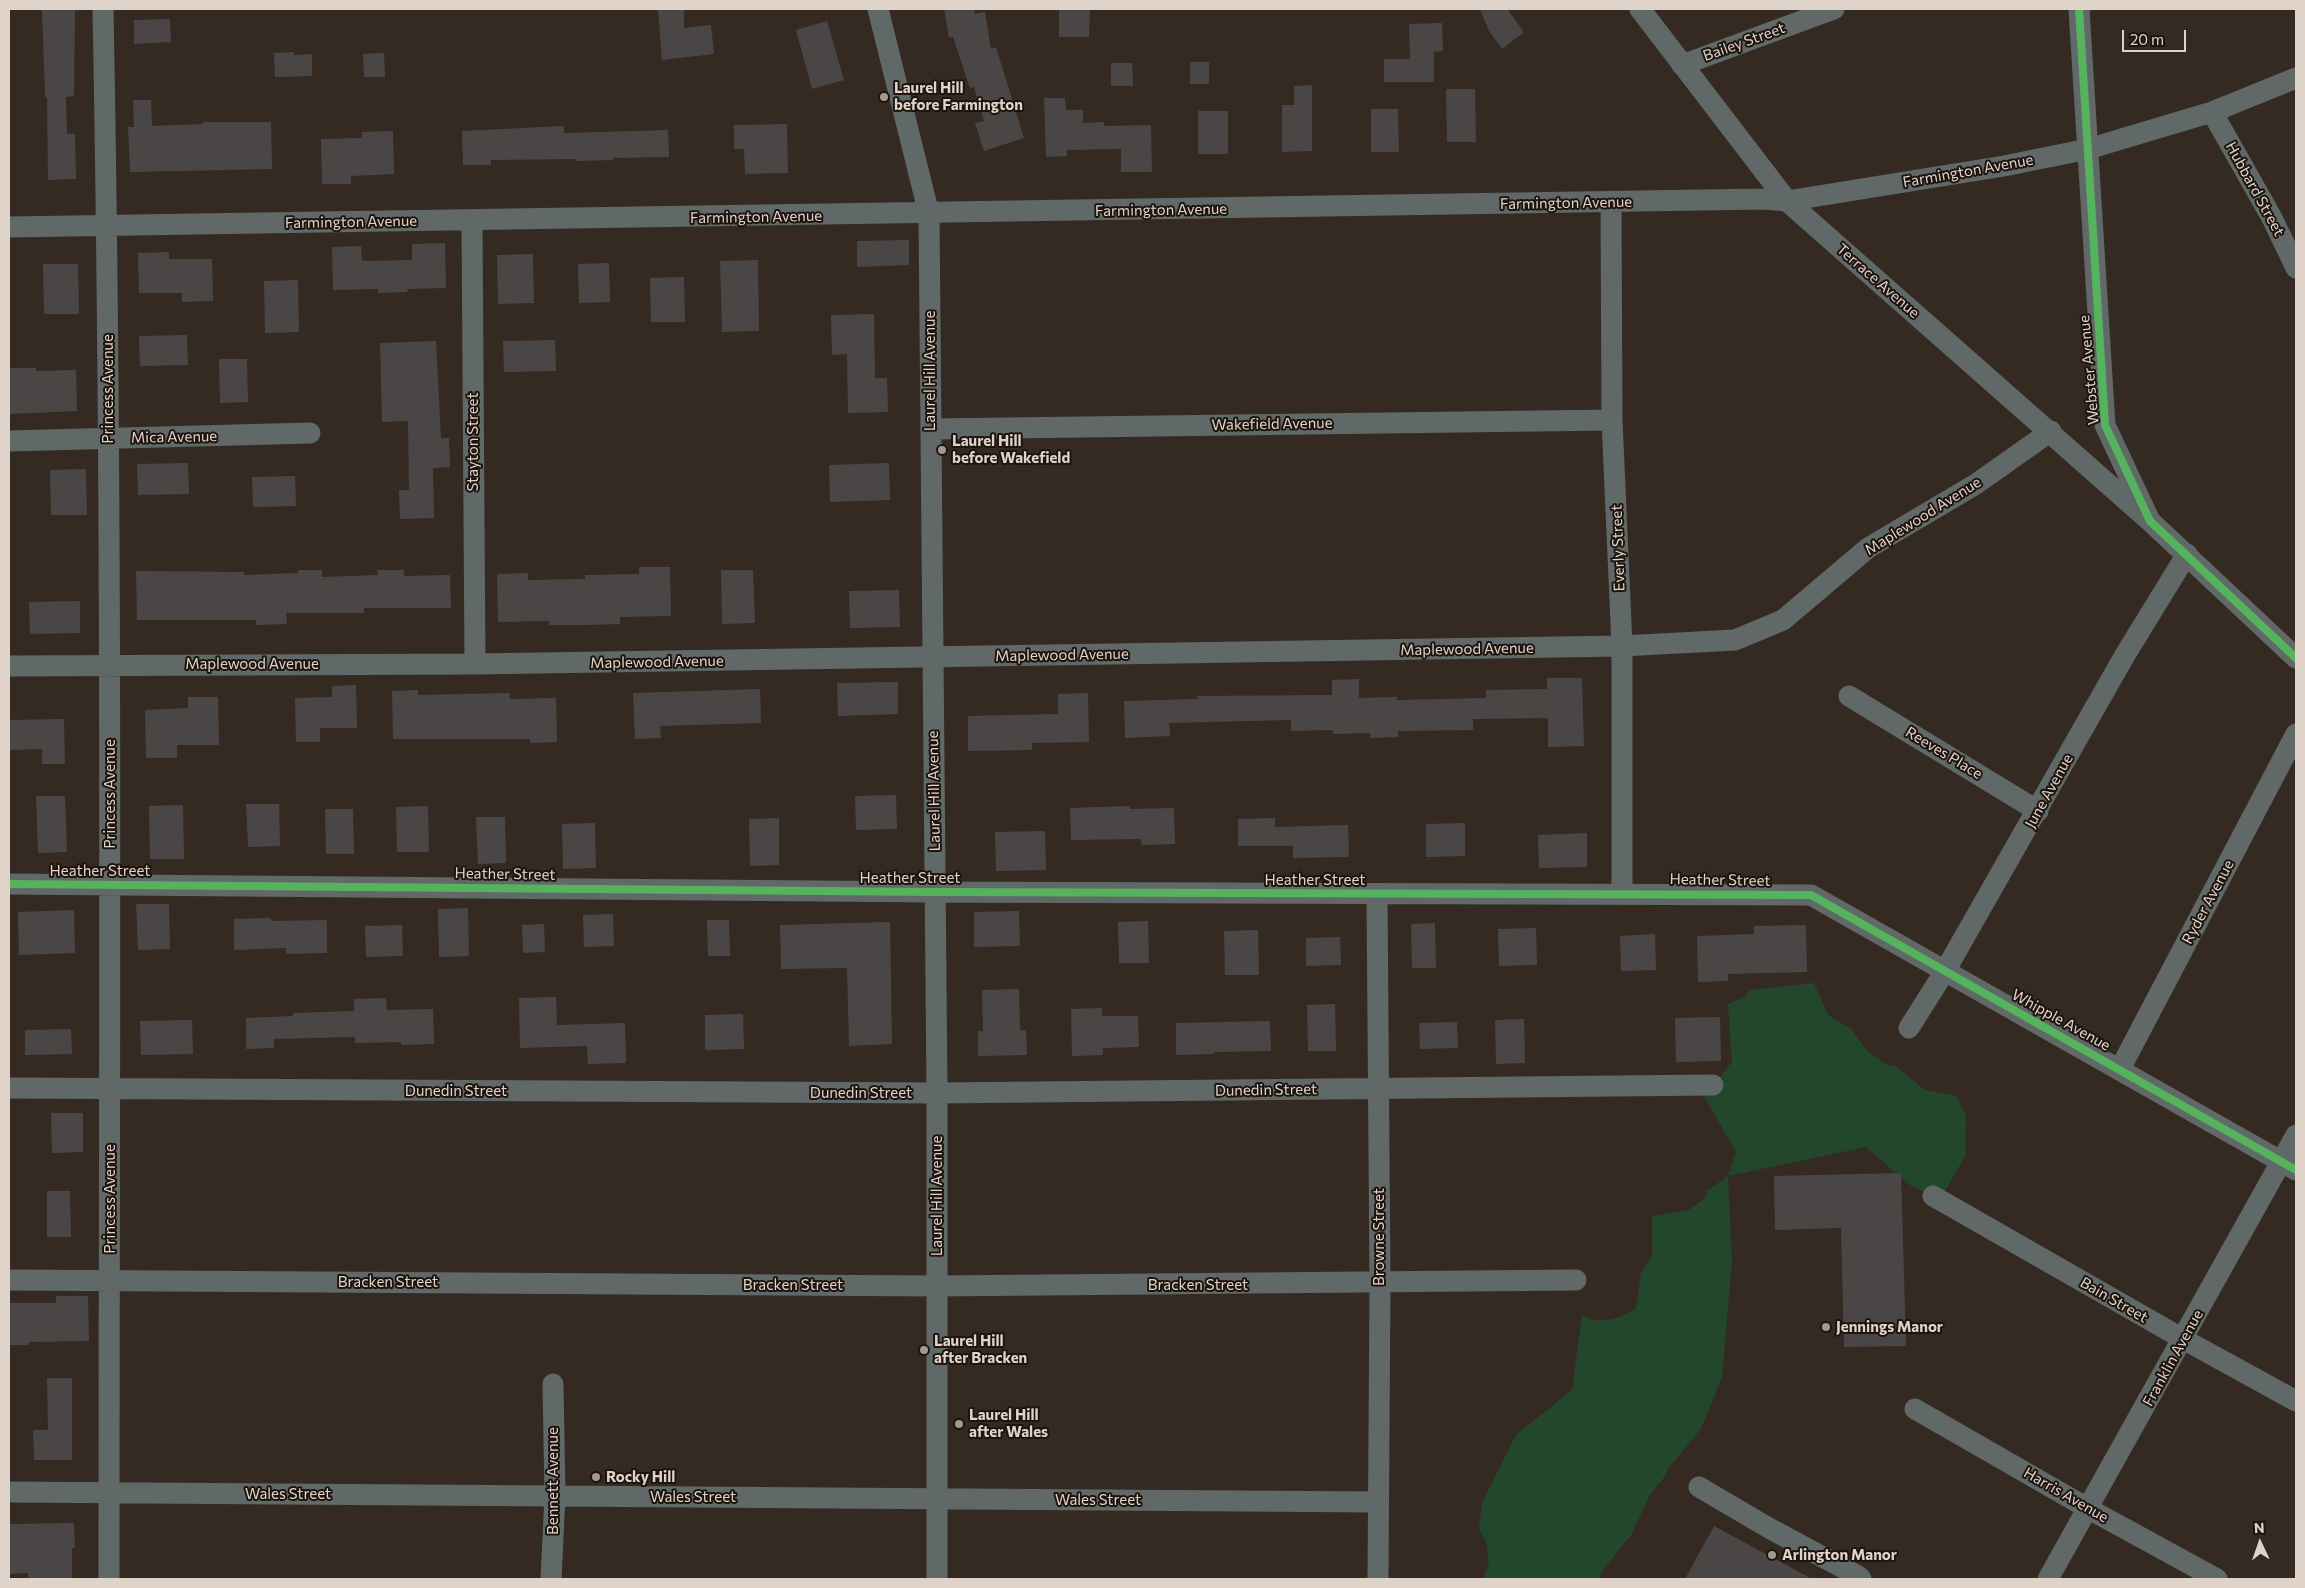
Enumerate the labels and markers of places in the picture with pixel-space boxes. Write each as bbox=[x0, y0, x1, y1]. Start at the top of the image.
place label: Laurel Hill before Farmington bbox=[894, 79, 1023, 114]
marker: Laurel Hill before Farmington bbox=[878, 91, 890, 103]
place label: Laurel Hill before Wakefield bbox=[952, 432, 1070, 467]
marker: Laurel Hill before Wakefield bbox=[936, 444, 948, 456]
place label: Jennings Manor bbox=[1836, 1318, 1943, 1336]
marker: Jennings Manor bbox=[1820, 1321, 1832, 1333]
place label: Laurel Hill after Bracken bbox=[934, 1332, 1027, 1367]
marker: Laurel Hill after Bracken bbox=[918, 1344, 930, 1356]
place label: Laurel Hill after Wales bbox=[969, 1406, 1048, 1441]
marker: Laurel Hill after Wales bbox=[953, 1418, 965, 1430]
place label: Rocky Hill bbox=[606, 1468, 675, 1486]
marker: Rocky Hill bbox=[590, 1471, 602, 1483]
place label: Arlington Manor bbox=[1782, 1546, 1897, 1564]
marker: Arlington Manor bbox=[1766, 1549, 1778, 1561]

